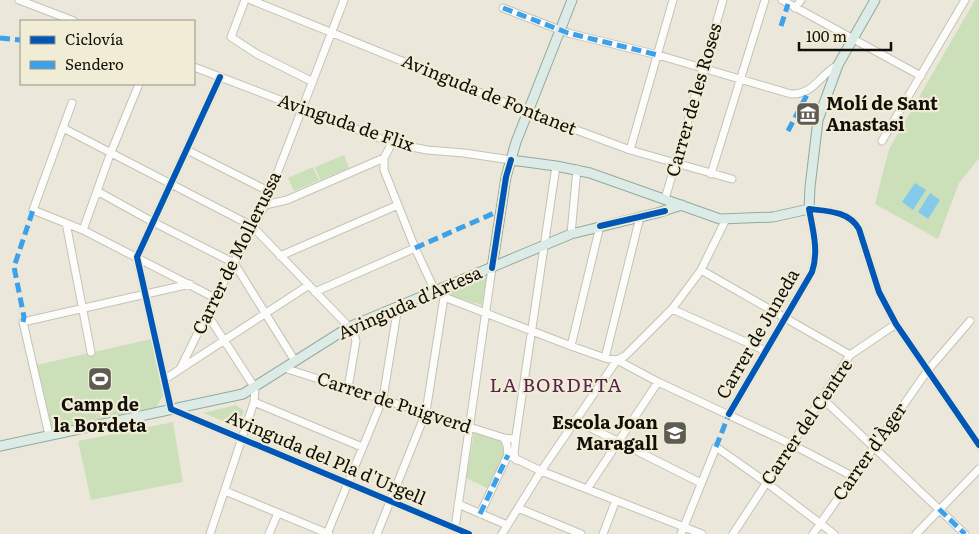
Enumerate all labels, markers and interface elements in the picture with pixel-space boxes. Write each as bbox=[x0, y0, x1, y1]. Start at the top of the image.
legend bbox=[20, 20, 195, 85]
street label: Carrer de les Roses bbox=[658, 20, 727, 180]
scale bar bbox=[799, 20, 892, 52]
text: 100 m bbox=[806, 24, 847, 47]
text: Ciclovía bbox=[65, 27, 124, 50]
street label: Avinguda de Fontanet bbox=[398, 46, 582, 141]
text: Sendero bbox=[65, 52, 124, 75]
street label: Avinguda de Flix bbox=[275, 86, 419, 158]
place label: Molí de Sant Anastasi bbox=[826, 89, 938, 137]
museum icon: Molí de Sant Anastasi bbox=[795, 101, 821, 127]
street label: Carrer de Mollerussa bbox=[184, 166, 287, 339]
street label: Avinguda d'Artesa bbox=[333, 258, 486, 345]
street label: Carrer de Juneda bbox=[708, 263, 805, 403]
street label: Carrer del Centre bbox=[753, 353, 858, 490]
street label: Carrer de Puigverd bbox=[314, 364, 475, 439]
sports icon: Camp de la Bordeta bbox=[87, 366, 113, 392]
district label: LA BORDETA bbox=[490, 370, 622, 398]
place label: Camp de la Bordeta bbox=[53, 390, 147, 438]
street label: Carrer d'Àger bbox=[825, 396, 913, 506]
street label: Avinguda del Pla d'Urgell bbox=[223, 402, 431, 511]
place label: Escola Joan Maragall bbox=[552, 408, 658, 456]
school or university icon: Escola Joan Maragall bbox=[662, 420, 688, 446]

